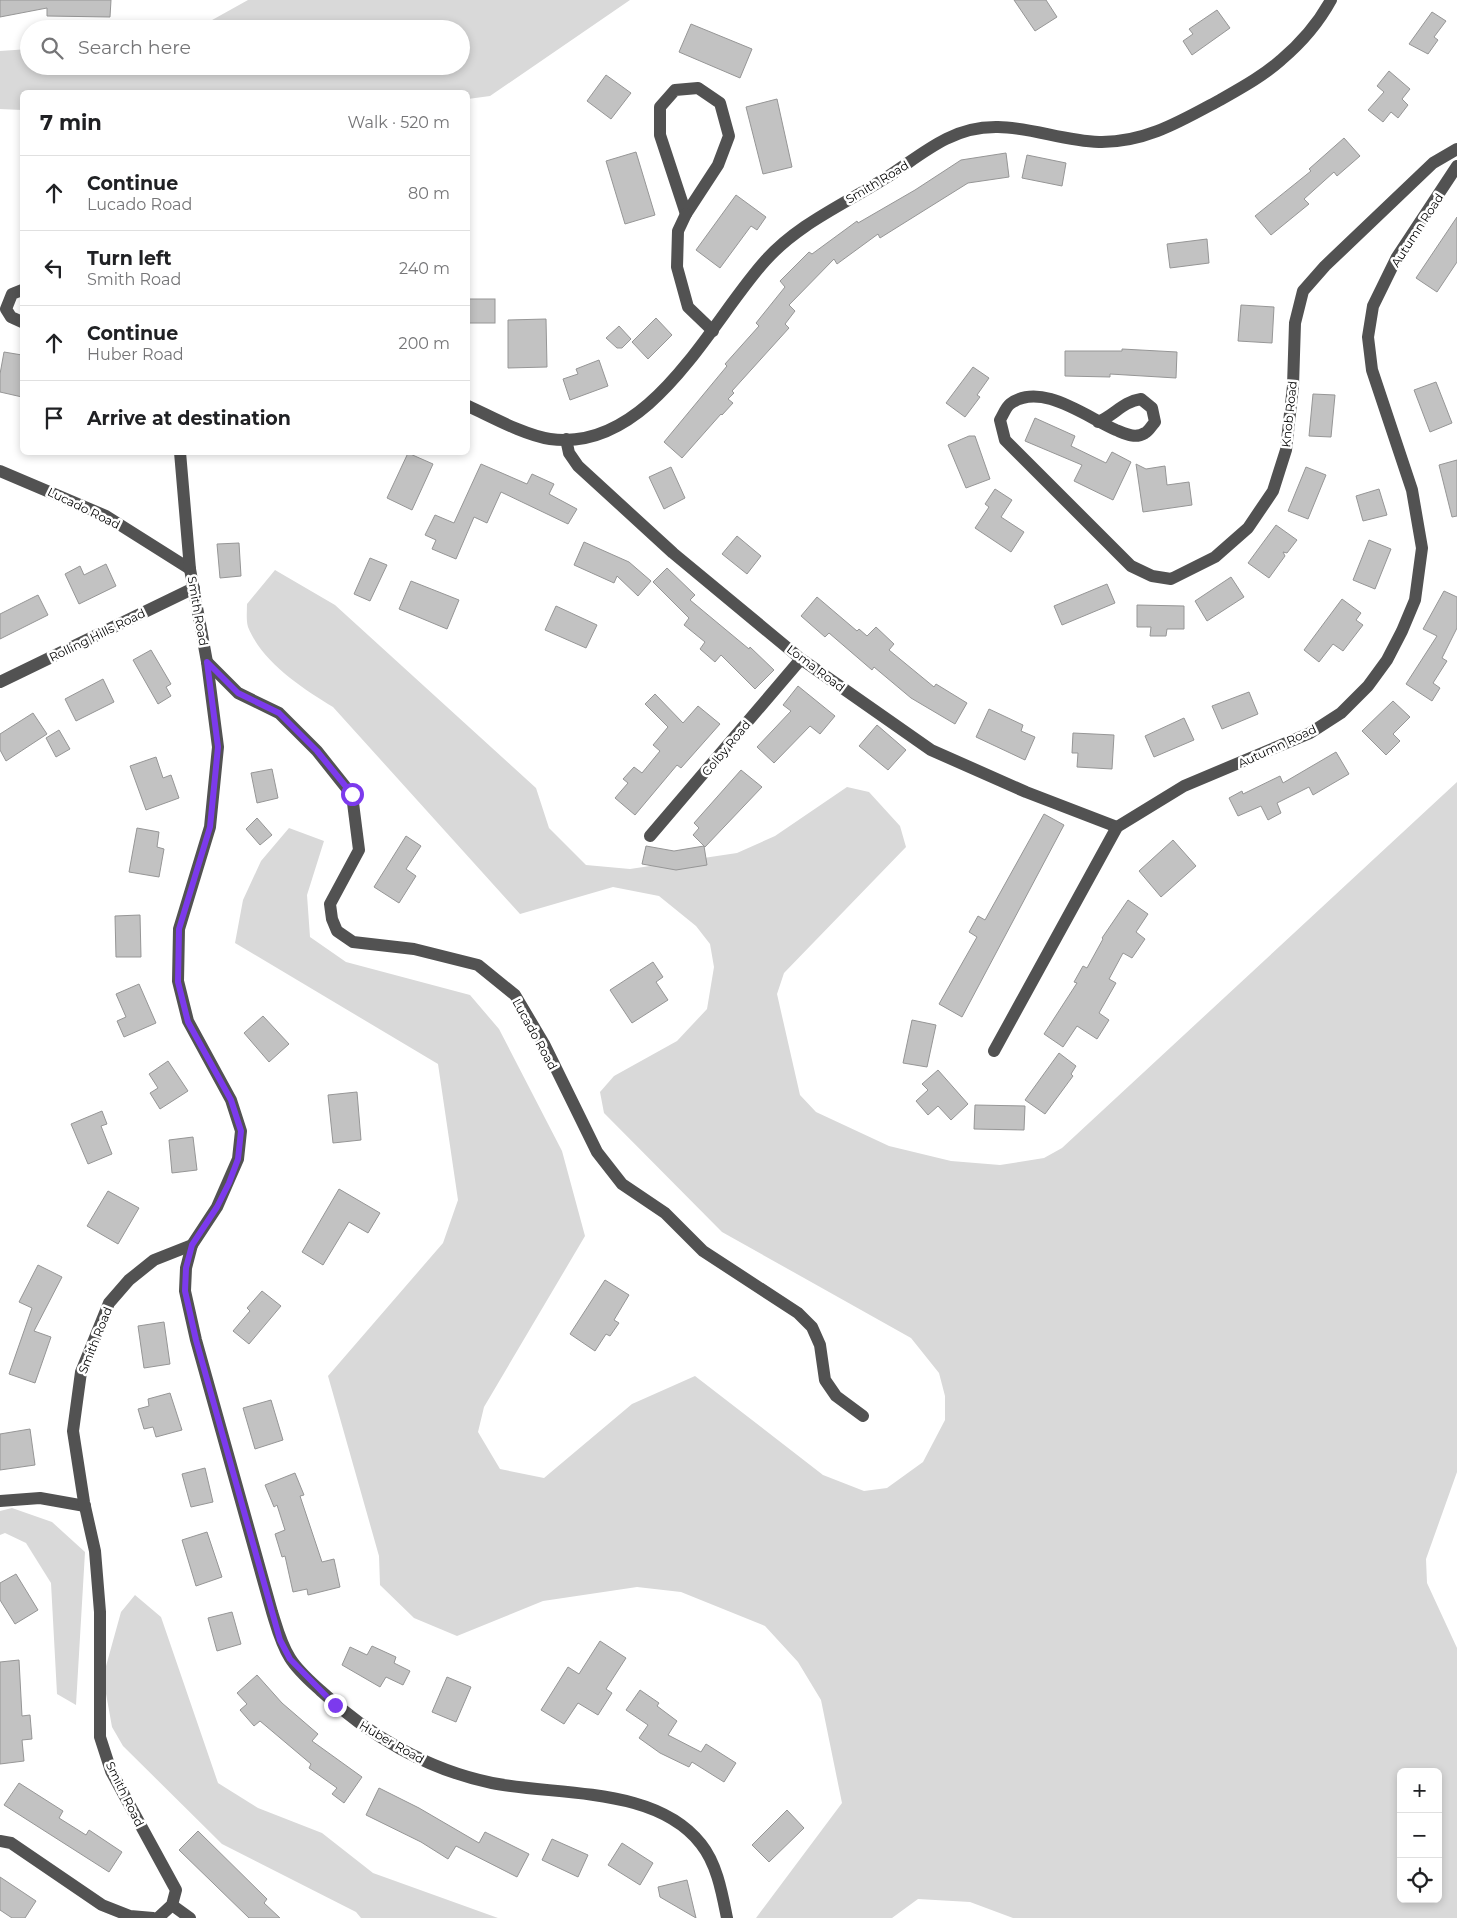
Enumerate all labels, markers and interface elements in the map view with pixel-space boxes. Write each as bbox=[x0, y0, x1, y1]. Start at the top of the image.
search box bbox=[20, 20, 470, 75]
icon: search bbox=[38, 34, 66, 62]
text: Search here bbox=[78, 36, 191, 59]
text: 7 min bbox=[40, 110, 102, 135]
text: Walk · 520 m bbox=[348, 113, 450, 132]
street label: Smith Road bbox=[843, 157, 911, 207]
text: Continue bbox=[87, 172, 178, 195]
icon: ahead bbox=[40, 179, 68, 207]
text: 80 m bbox=[408, 184, 450, 203]
street label: Autumn Road bbox=[1388, 190, 1446, 270]
text: Lucado Road bbox=[87, 195, 192, 214]
text: Turn left bbox=[87, 247, 172, 270]
icon: left bbox=[40, 254, 68, 282]
text: 240 m bbox=[399, 259, 450, 278]
text: Smith Road bbox=[87, 270, 181, 289]
text: Continue bbox=[87, 322, 178, 345]
icon: ahead bbox=[40, 329, 68, 357]
text: 200 m bbox=[399, 334, 450, 353]
text: Huber Road bbox=[87, 345, 184, 364]
street label: Knob Road bbox=[1278, 380, 1300, 448]
icon: arrive bbox=[40, 404, 68, 432]
text: Arrive at destination bbox=[87, 407, 291, 430]
street label: Lucado Road bbox=[45, 484, 123, 532]
street label: Smith Road bbox=[184, 575, 212, 647]
street label: Rolling Hills Road bbox=[46, 605, 148, 665]
street label: Loma Road bbox=[784, 641, 848, 695]
street label: Colby Road bbox=[698, 717, 754, 779]
street label: Autumn Road bbox=[1235, 721, 1319, 771]
route start bbox=[341, 783, 364, 806]
street label: Lucado Road bbox=[509, 996, 561, 1072]
street label: Smith Road bbox=[75, 1304, 115, 1376]
route end bbox=[324, 1694, 347, 1717]
street label: Huber Road bbox=[357, 1717, 427, 1767]
street label: Smith Road bbox=[103, 1759, 147, 1829]
map controls bbox=[1397, 1768, 1442, 1903]
button: + bbox=[1397, 1768, 1442, 1813]
button: − bbox=[1397, 1813, 1442, 1858]
button: locate bbox=[1397, 1858, 1442, 1903]

